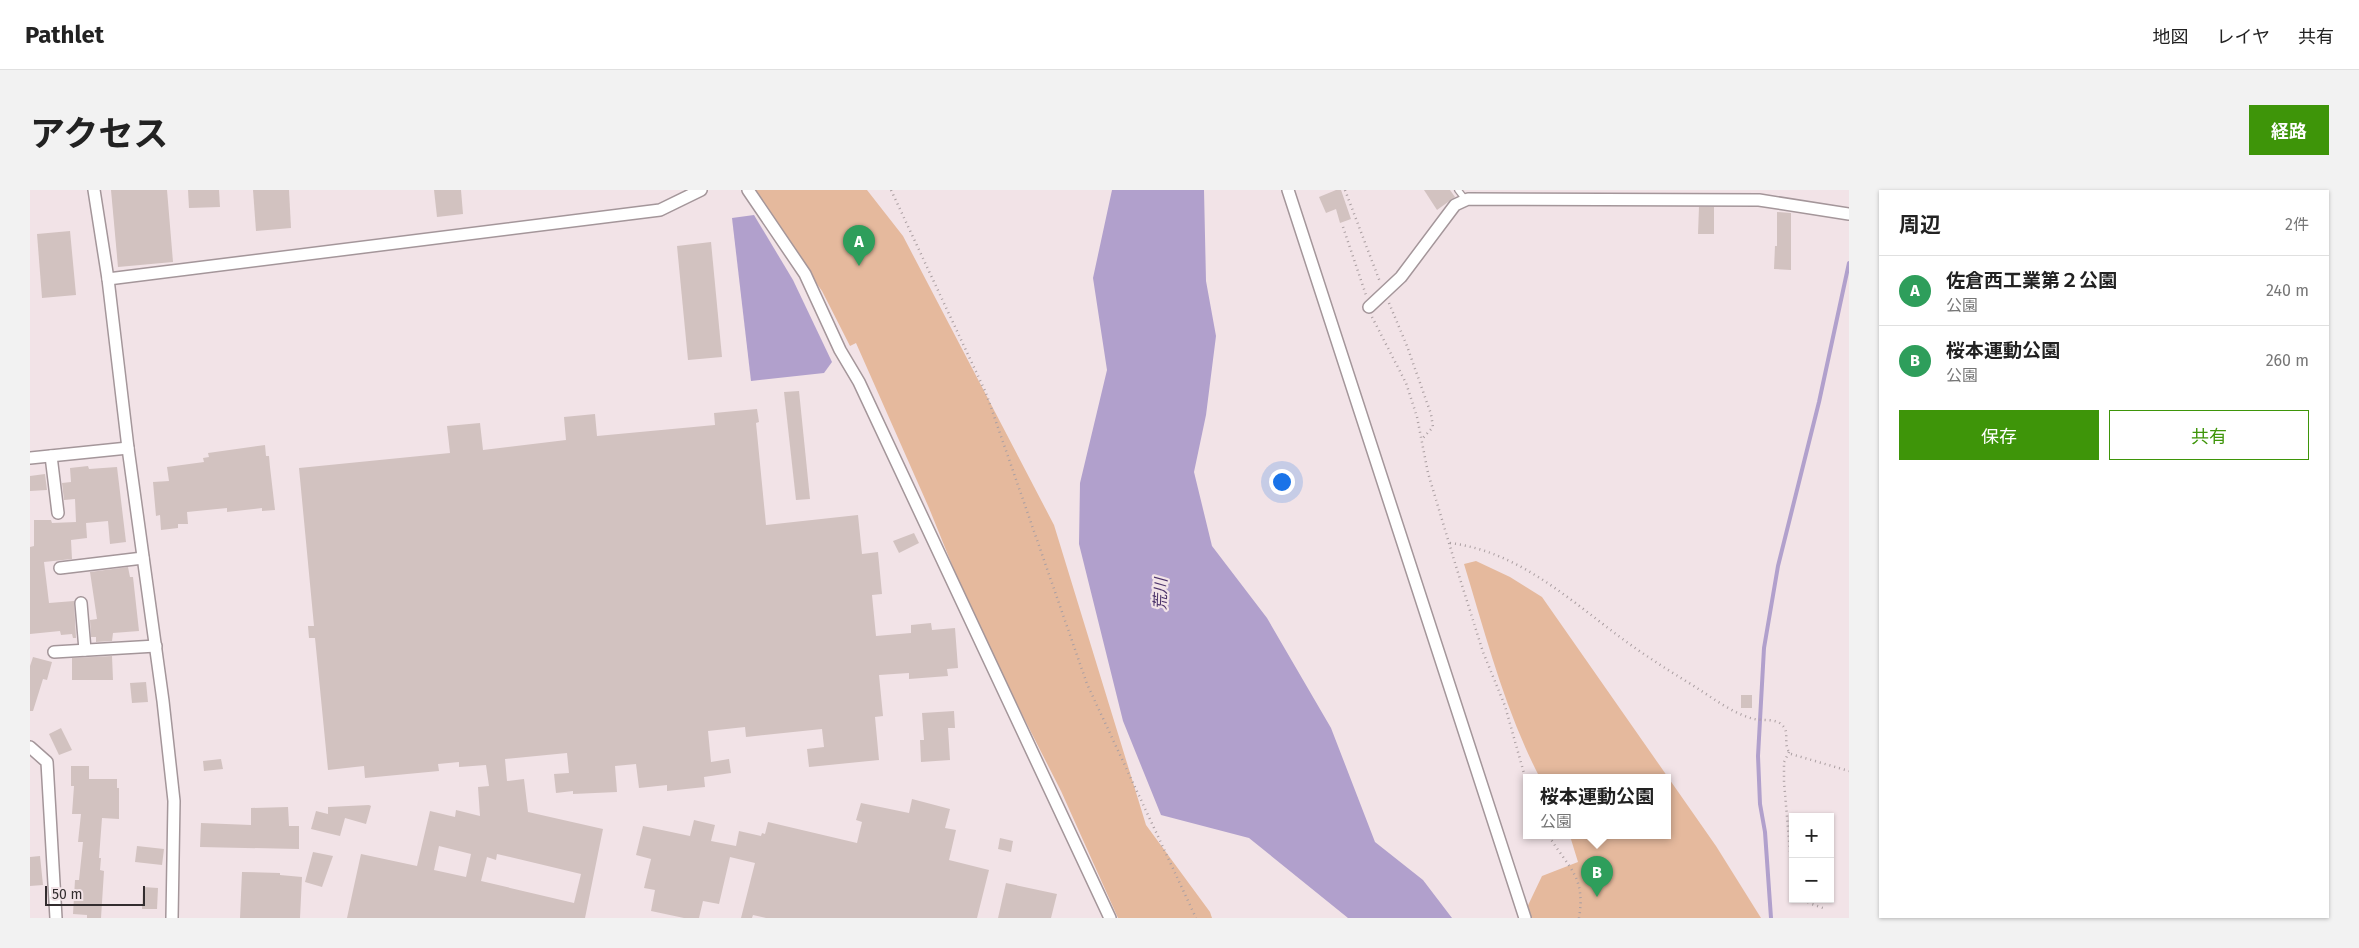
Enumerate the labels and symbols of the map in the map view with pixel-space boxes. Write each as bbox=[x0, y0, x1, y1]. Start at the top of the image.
pin: A bbox=[843, 225, 875, 266]
your location bbox=[1269, 469, 1295, 495]
water label: 荒川 bbox=[1150, 576, 1171, 610]
pin: B bbox=[1581, 856, 1613, 897]
scale bar bbox=[45, 883, 145, 906]

